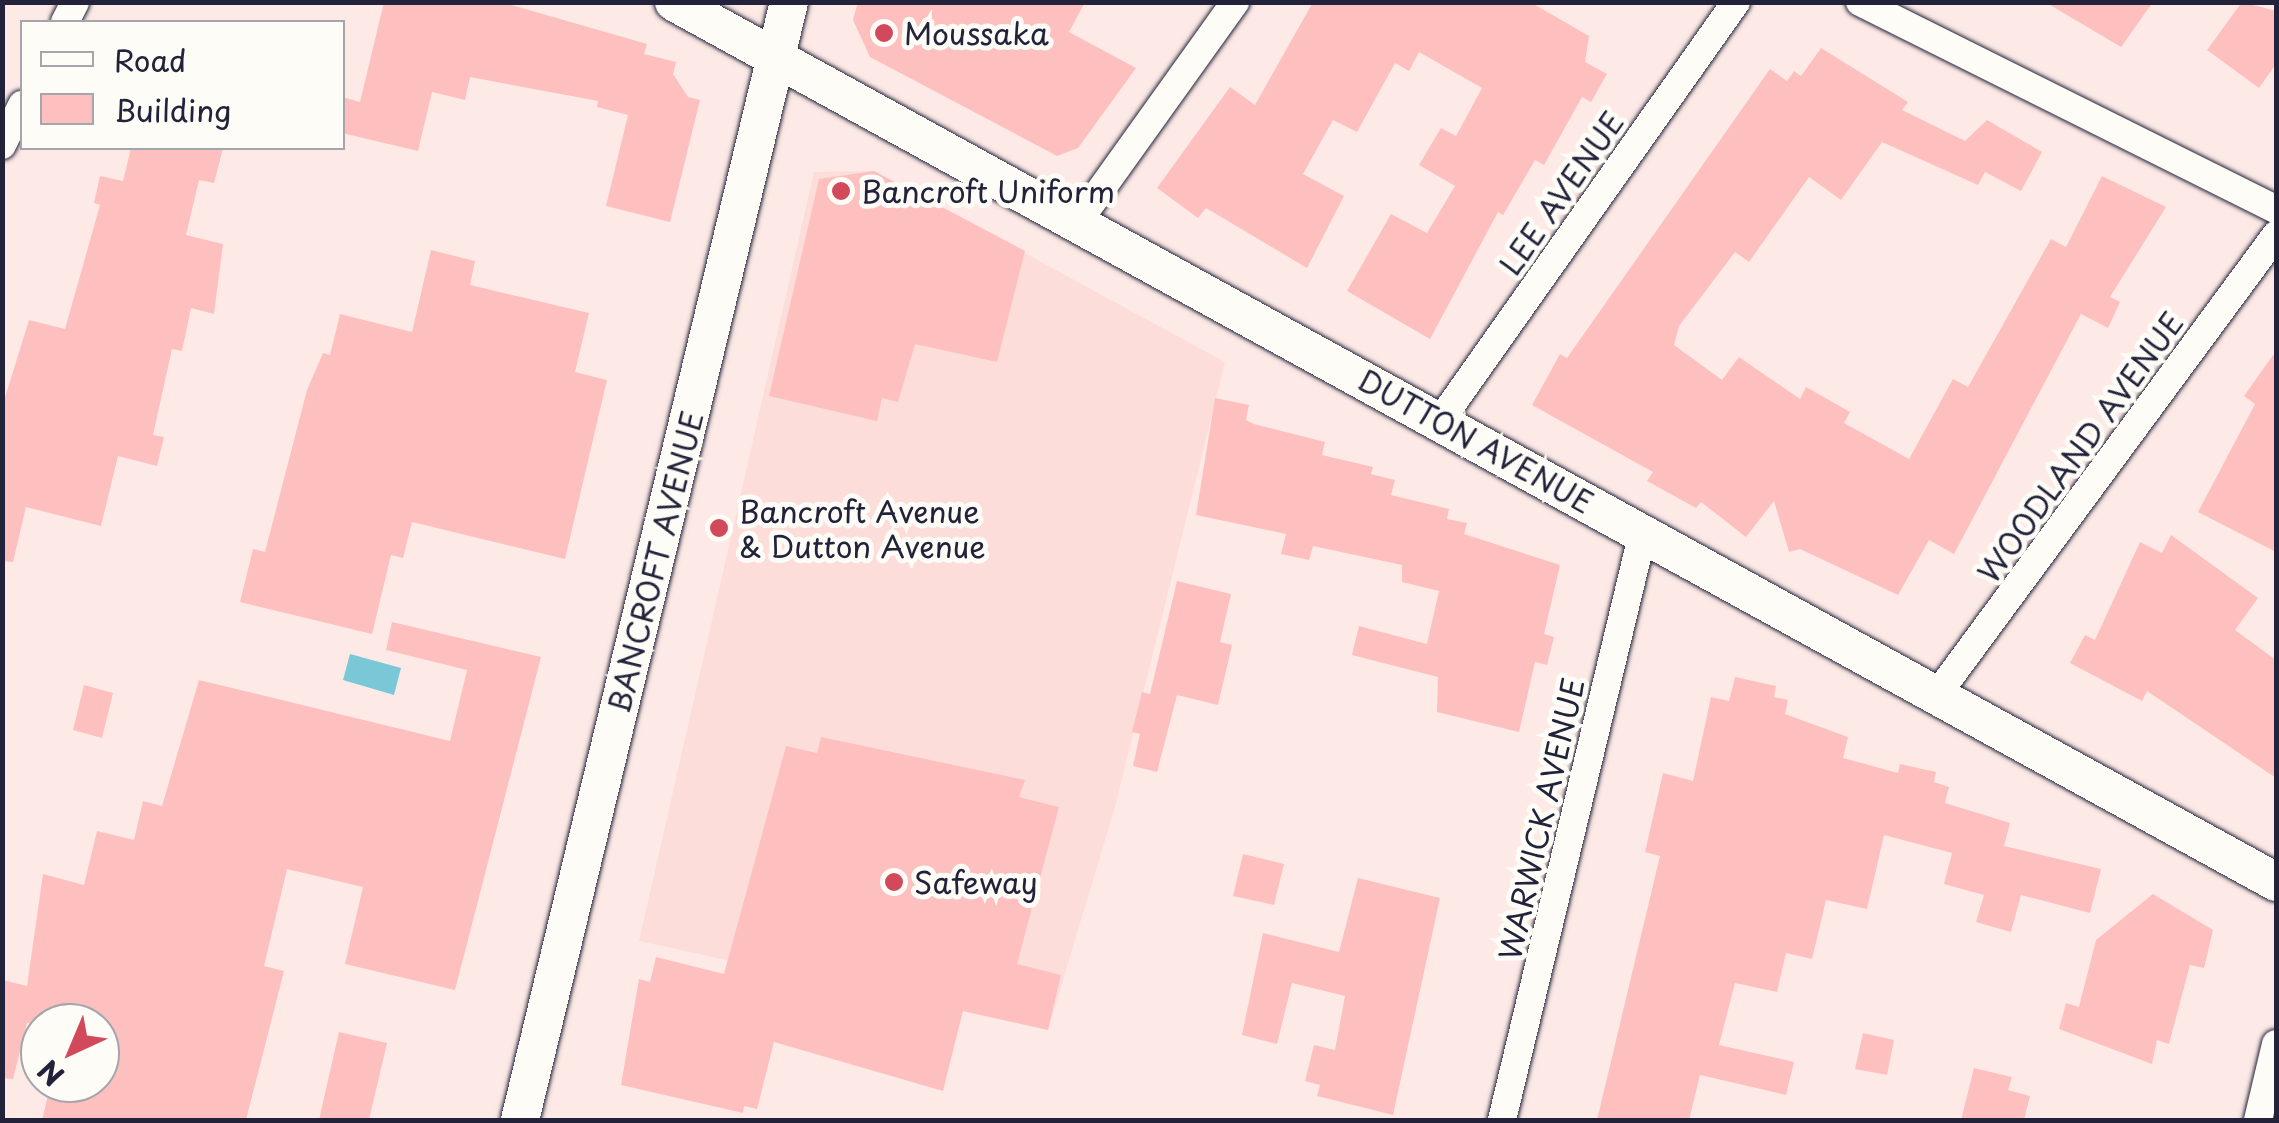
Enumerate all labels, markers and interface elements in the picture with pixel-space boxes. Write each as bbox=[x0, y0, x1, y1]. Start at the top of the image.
place label: Moussaka bbox=[904, 15, 1049, 51]
legend bbox=[20, 20, 345, 150]
marker: Moussaka bbox=[873, 22, 895, 44]
text: Road bbox=[114, 37, 187, 82]
text: Building bbox=[114, 87, 231, 132]
street label: LEE AVENUE bbox=[1492, 105, 1630, 281]
place label: Bancroft Uniform bbox=[861, 173, 1117, 209]
marker: Bancroft Uniform bbox=[830, 180, 852, 202]
street label: WOODLAND AVENUE bbox=[1971, 306, 2189, 588]
street label: DUTTON AVENUE bbox=[1351, 361, 1601, 521]
street label: BANCROFT AVENUE bbox=[600, 407, 710, 717]
place label: Bancroft Avenue & Dutton Avenue bbox=[739, 493, 982, 564]
marker: Bancroft Avenue & Dutton Avenue bbox=[708, 517, 730, 539]
street label: WARWICK AVENUE bbox=[1491, 673, 1591, 965]
place label: Safeway bbox=[914, 864, 1038, 900]
marker: Safeway bbox=[883, 871, 905, 893]
north arrow bbox=[20, 1003, 120, 1103]
text: N bbox=[27, 1050, 73, 1097]

